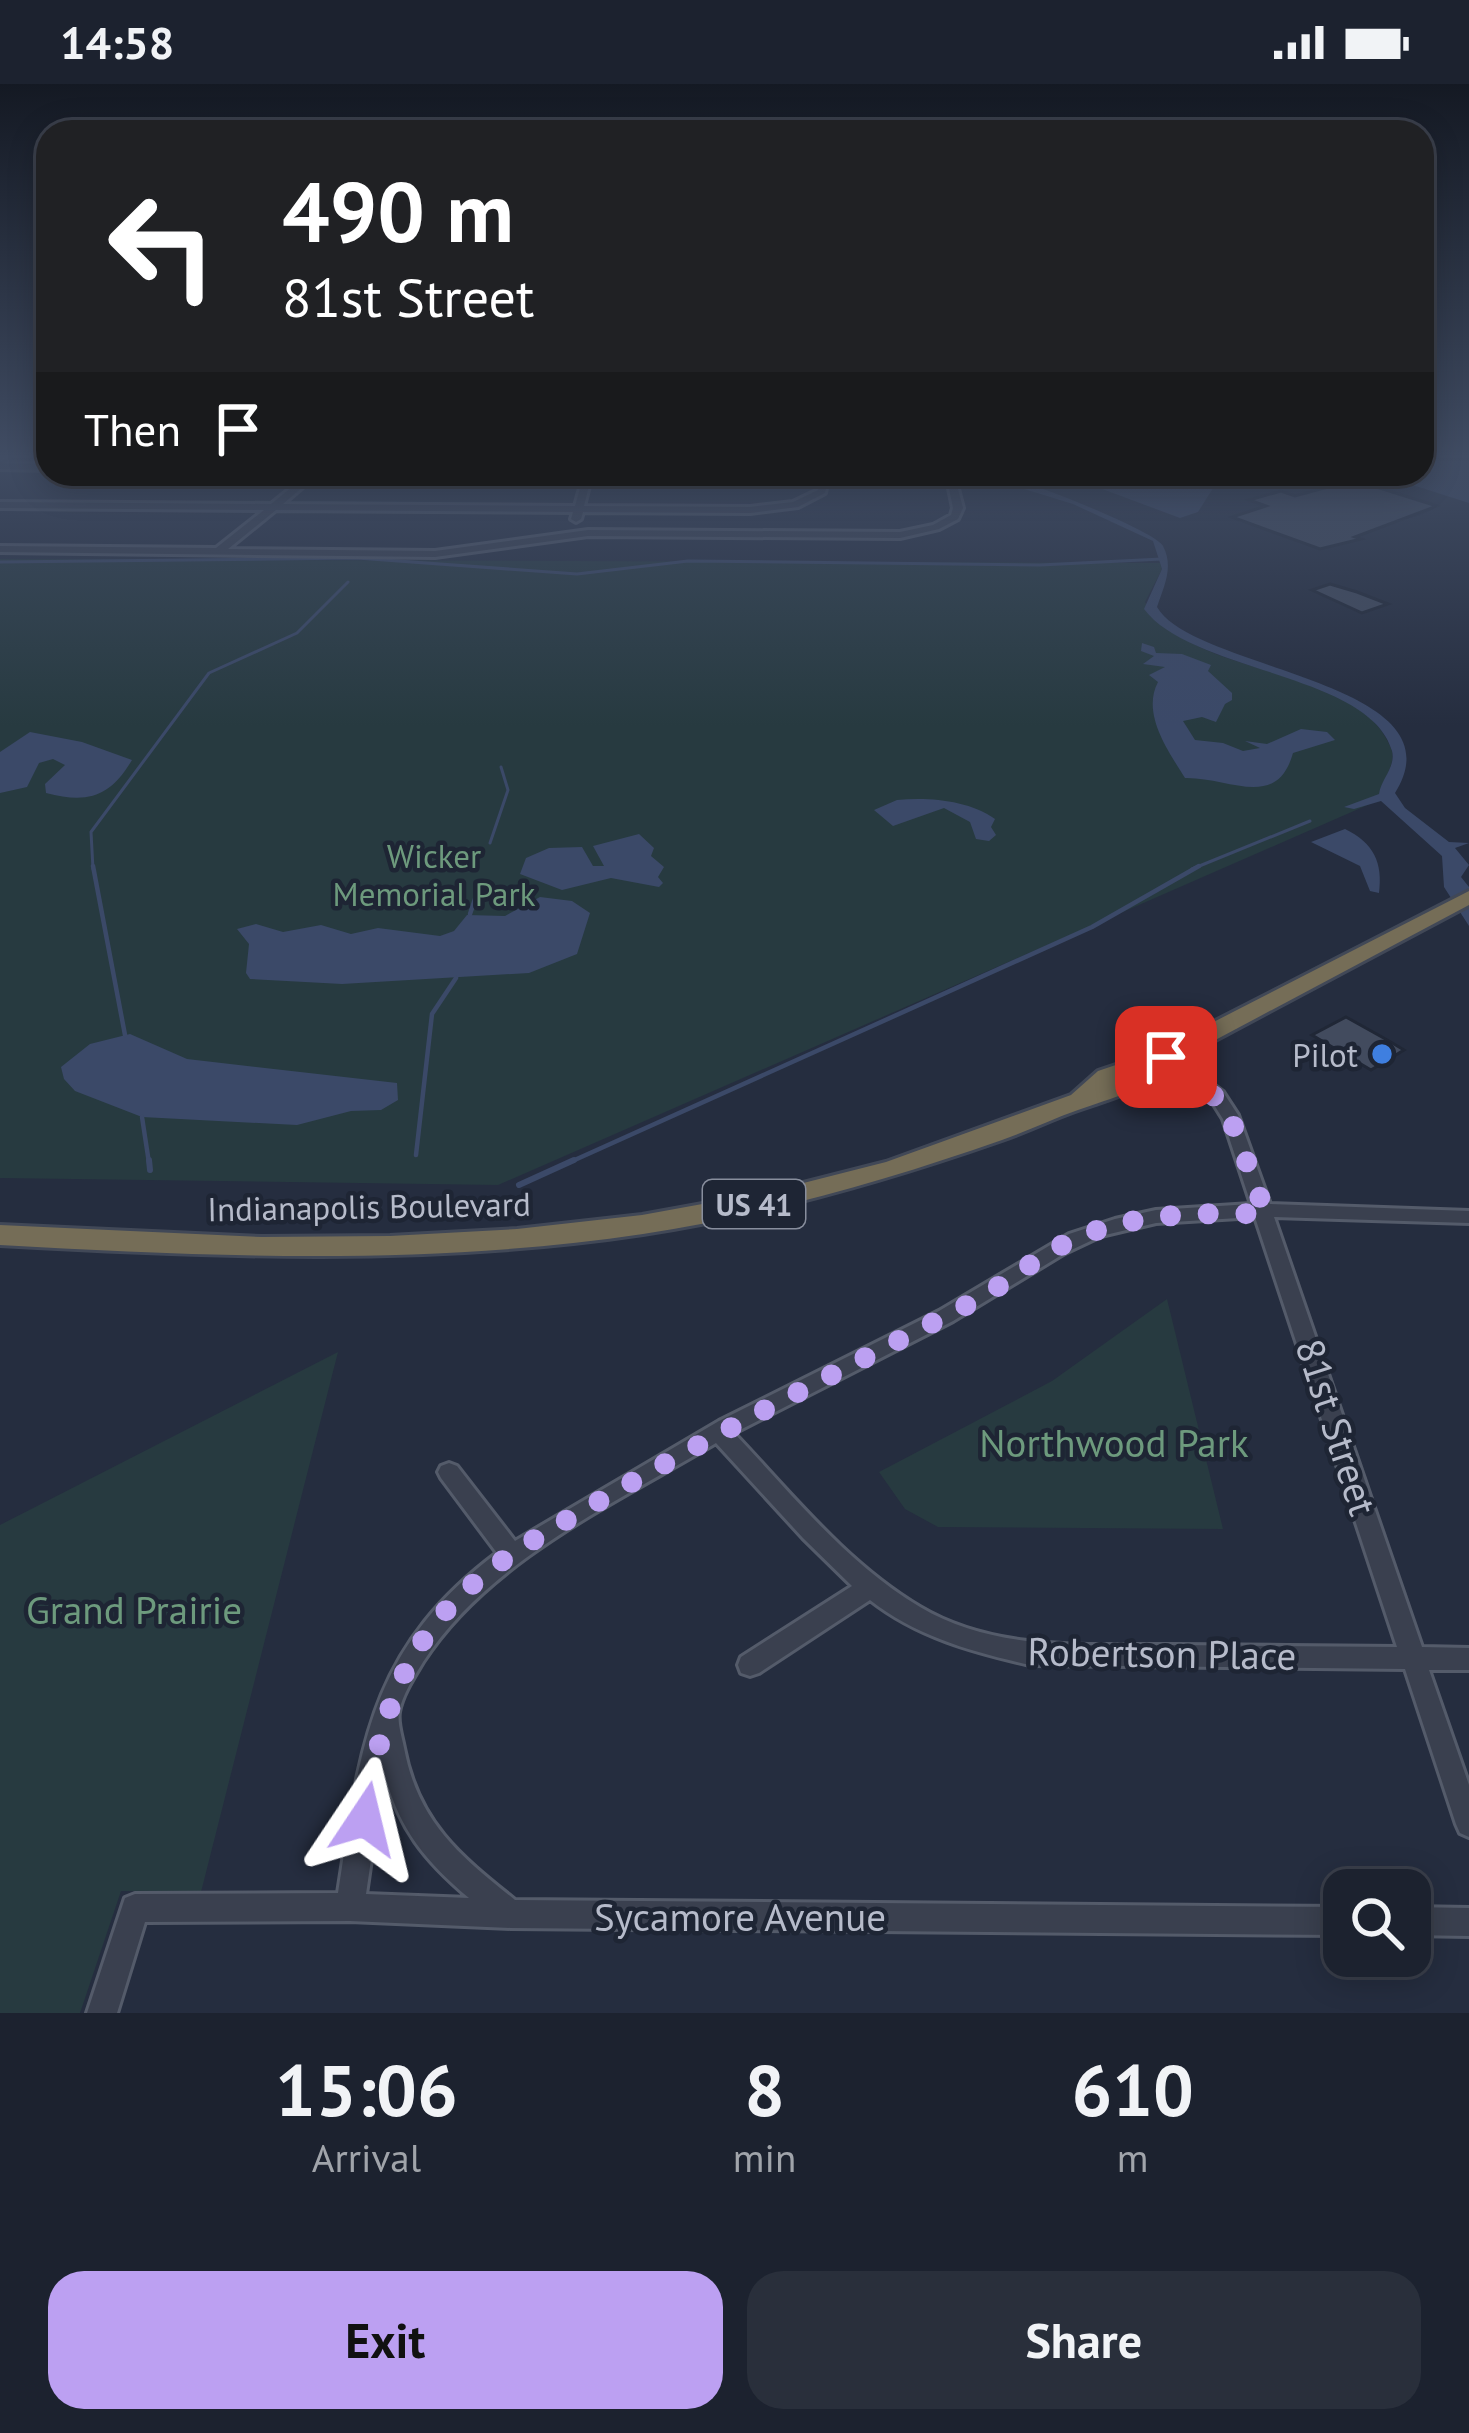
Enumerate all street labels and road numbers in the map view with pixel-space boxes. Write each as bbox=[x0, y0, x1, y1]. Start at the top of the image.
road number: US 41 bbox=[703, 1180, 805, 1228]
street label: Indianapolis Boulevard bbox=[207, 1182, 531, 1230]
street label: 81st Street bbox=[1285, 1332, 1389, 1522]
street label: Robertson Place bbox=[1027, 1625, 1297, 1681]
street label: Sycamore Avenue bbox=[594, 1891, 886, 1942]

